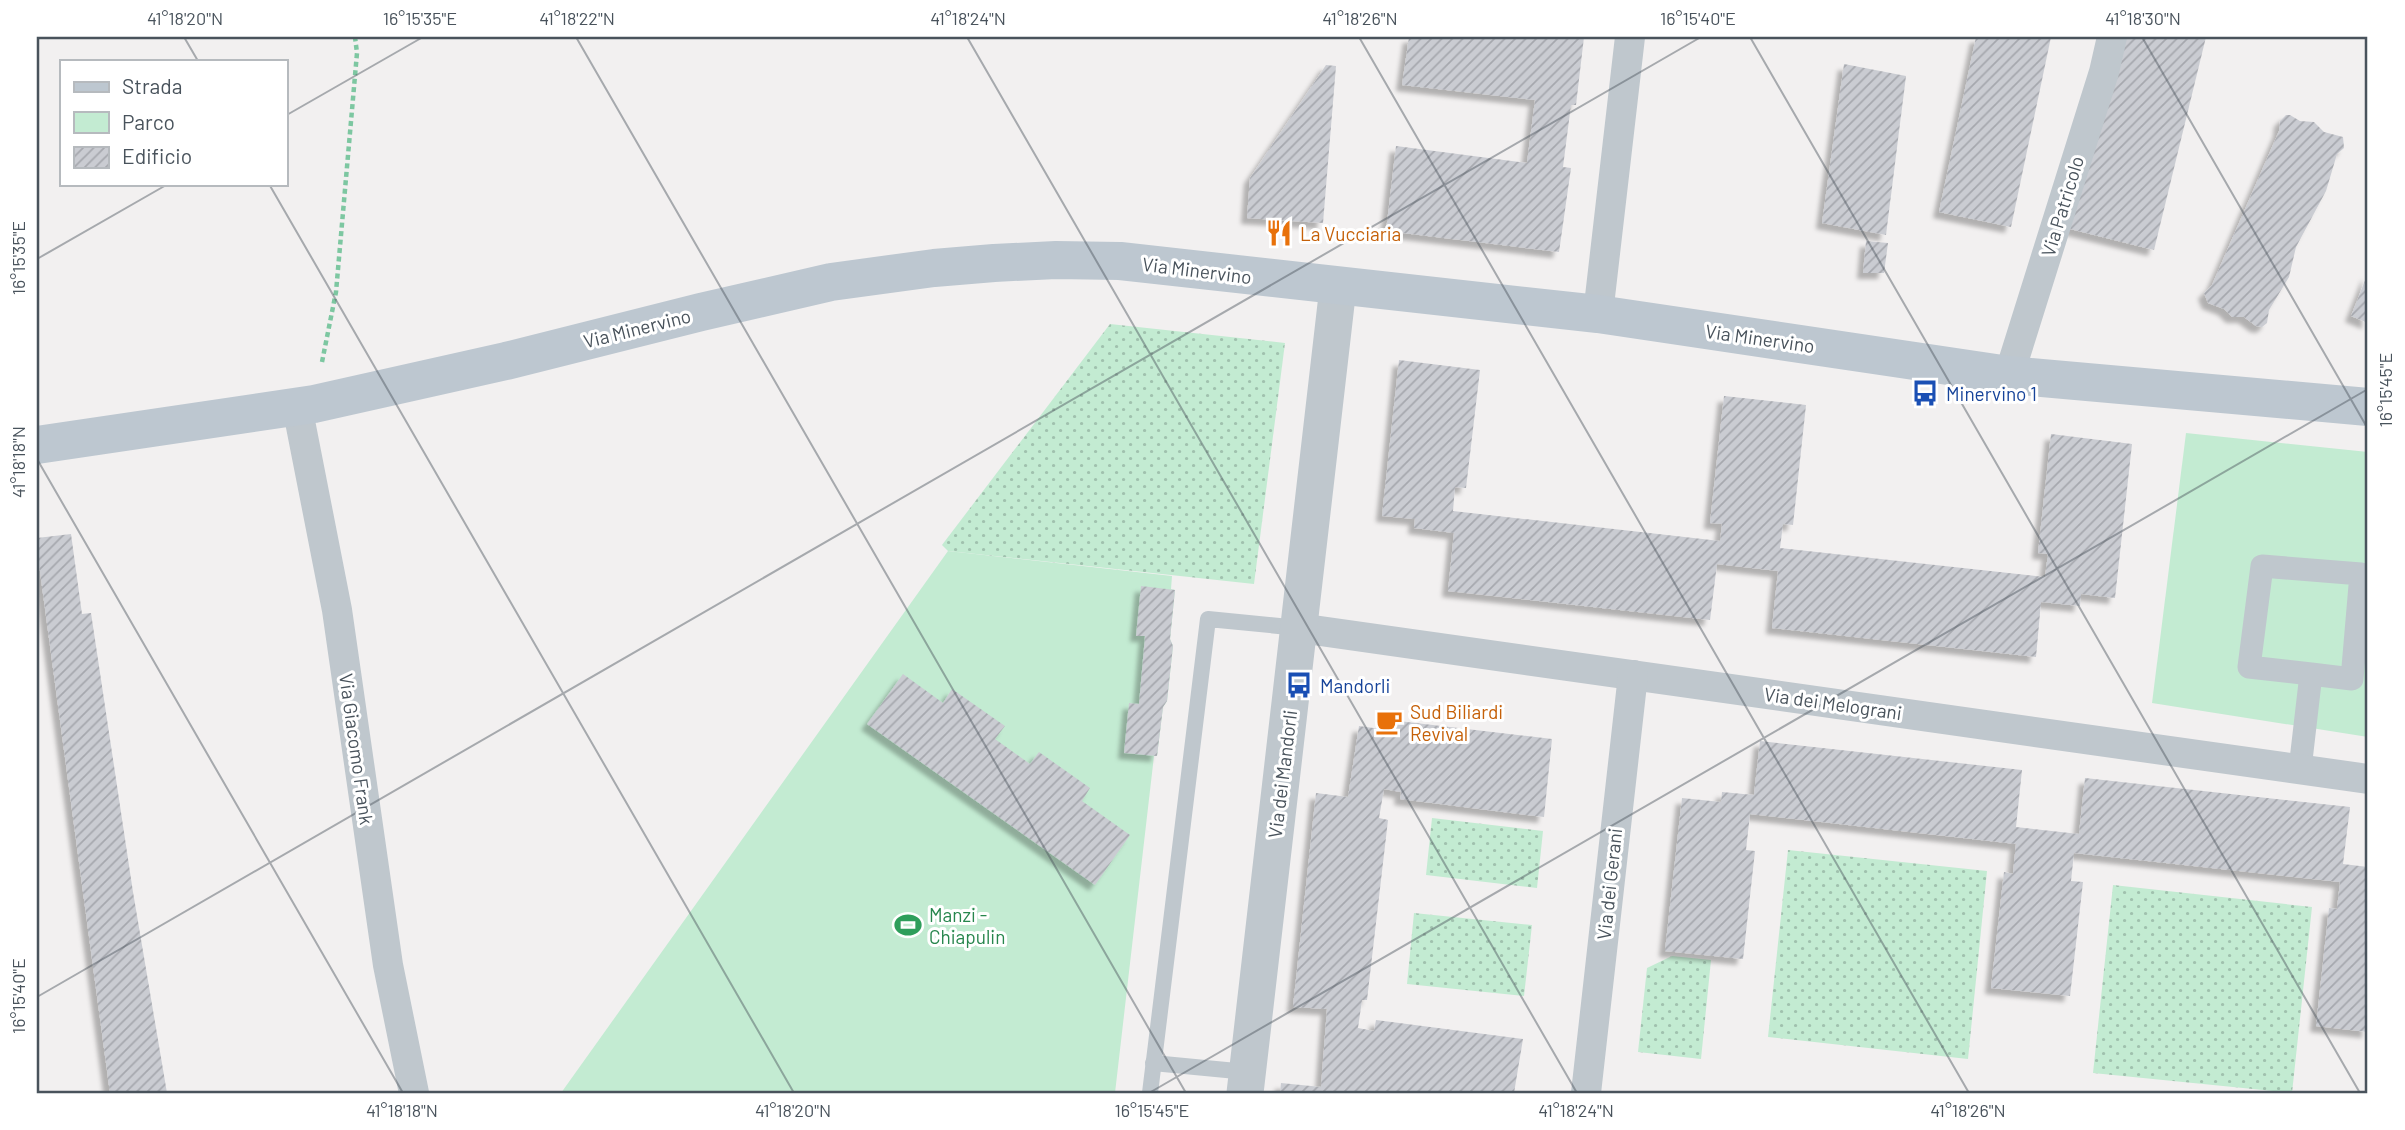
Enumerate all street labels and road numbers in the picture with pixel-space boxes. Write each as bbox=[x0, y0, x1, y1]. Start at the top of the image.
street label: Via Patricolo bbox=[2036, 153, 2088, 259]
street label: Via Minervino bbox=[1141, 252, 1253, 288]
street label: Via Minervino bbox=[581, 304, 693, 352]
street label: Via Minervino bbox=[1704, 319, 1816, 357]
street label: Via Giacomo Frank bbox=[335, 672, 379, 826]
street label: Via dei Melograni bbox=[1763, 682, 1903, 724]
street label: Via dei Mandorli bbox=[1263, 709, 1301, 839]
street label: Via dei Gerani bbox=[1592, 827, 1626, 941]

